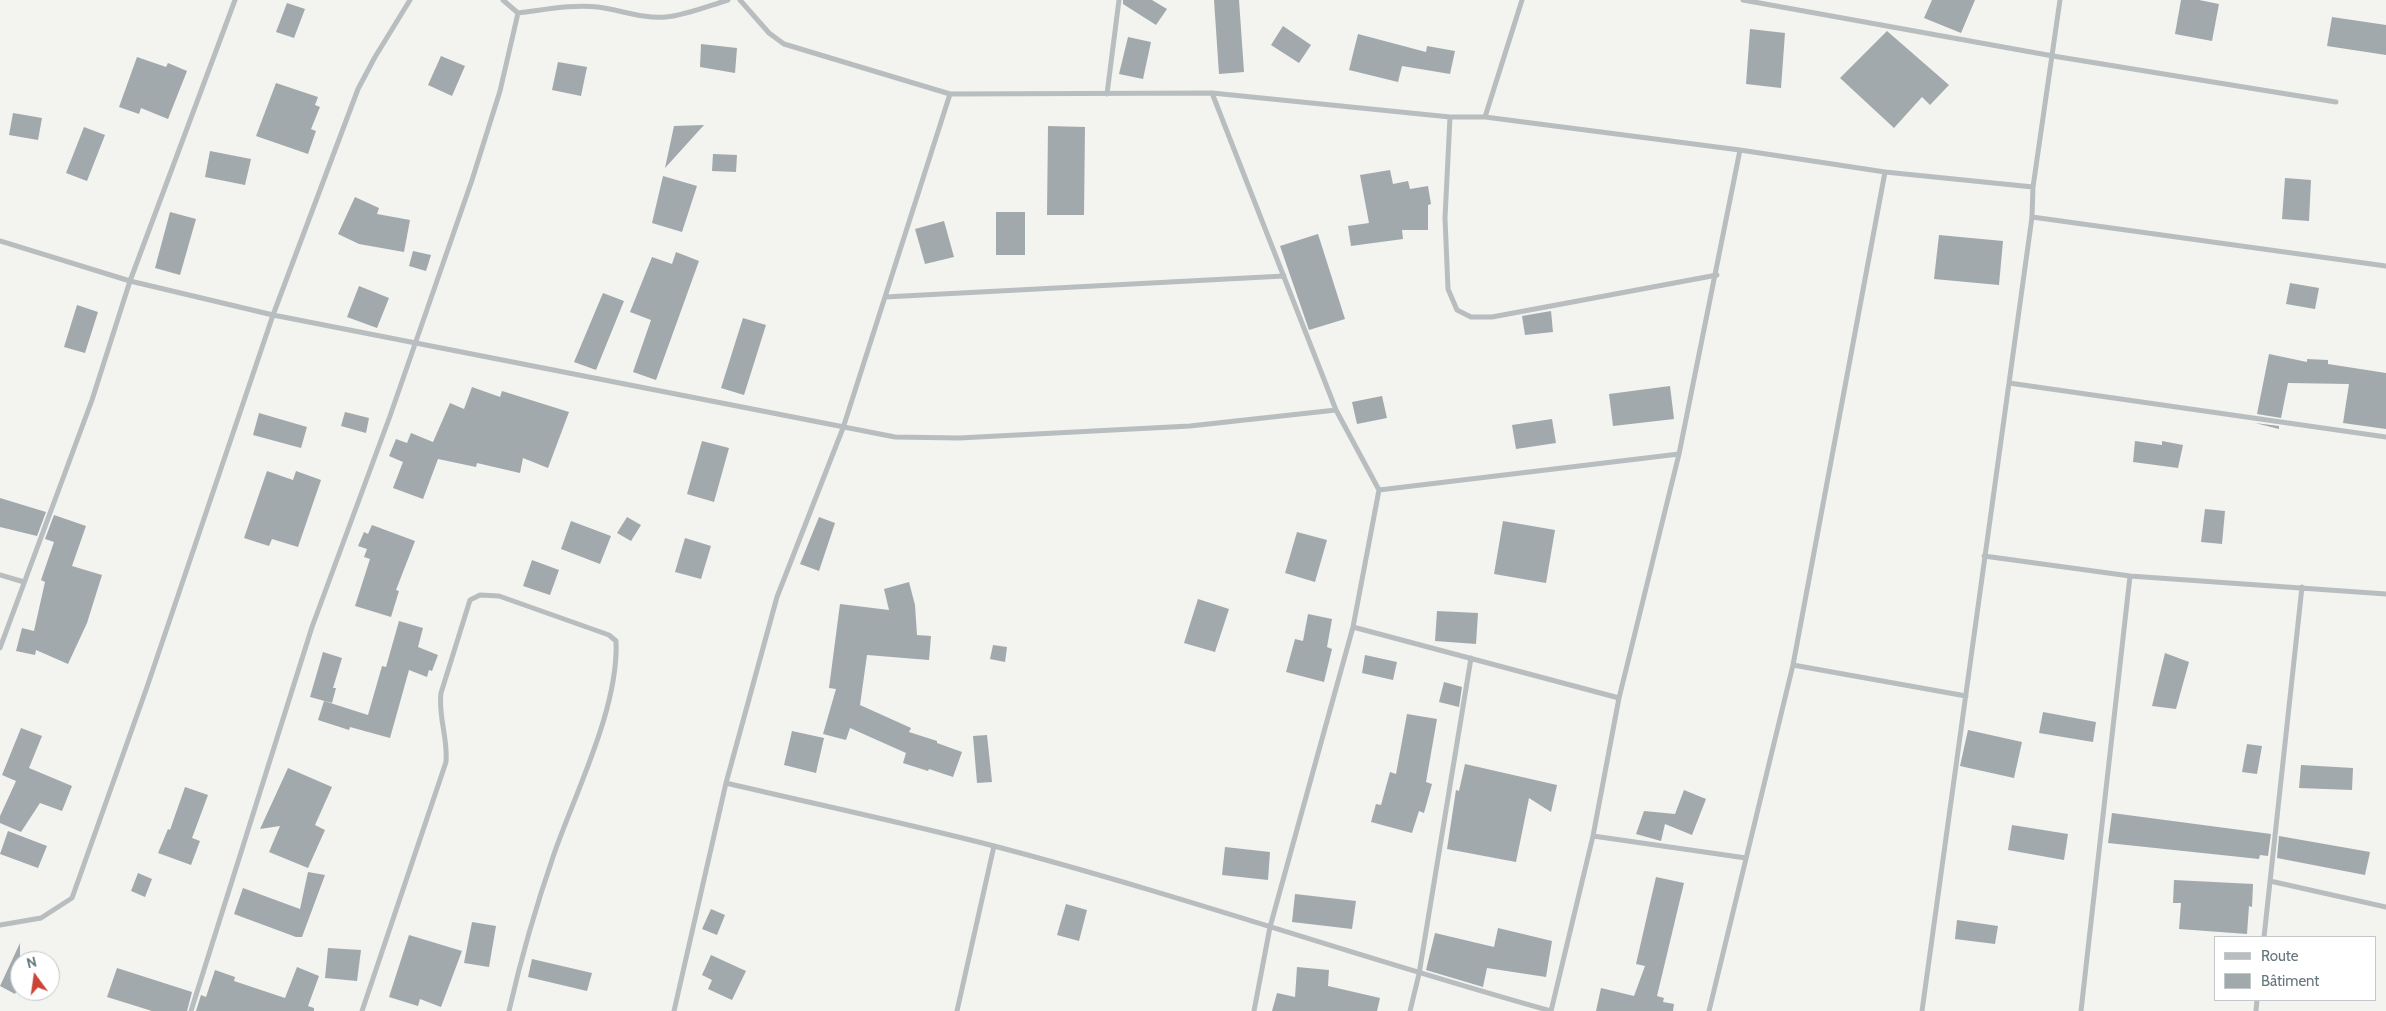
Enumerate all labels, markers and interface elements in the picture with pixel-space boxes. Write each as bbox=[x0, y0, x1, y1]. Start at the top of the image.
legend bbox=[2214, 936, 2376, 1001]
text: Route bbox=[2261, 947, 2299, 965]
north arrow bbox=[10, 951, 60, 1001]
text: N bbox=[25, 952, 39, 972]
text: Bâtiment bbox=[2261, 972, 2319, 990]

